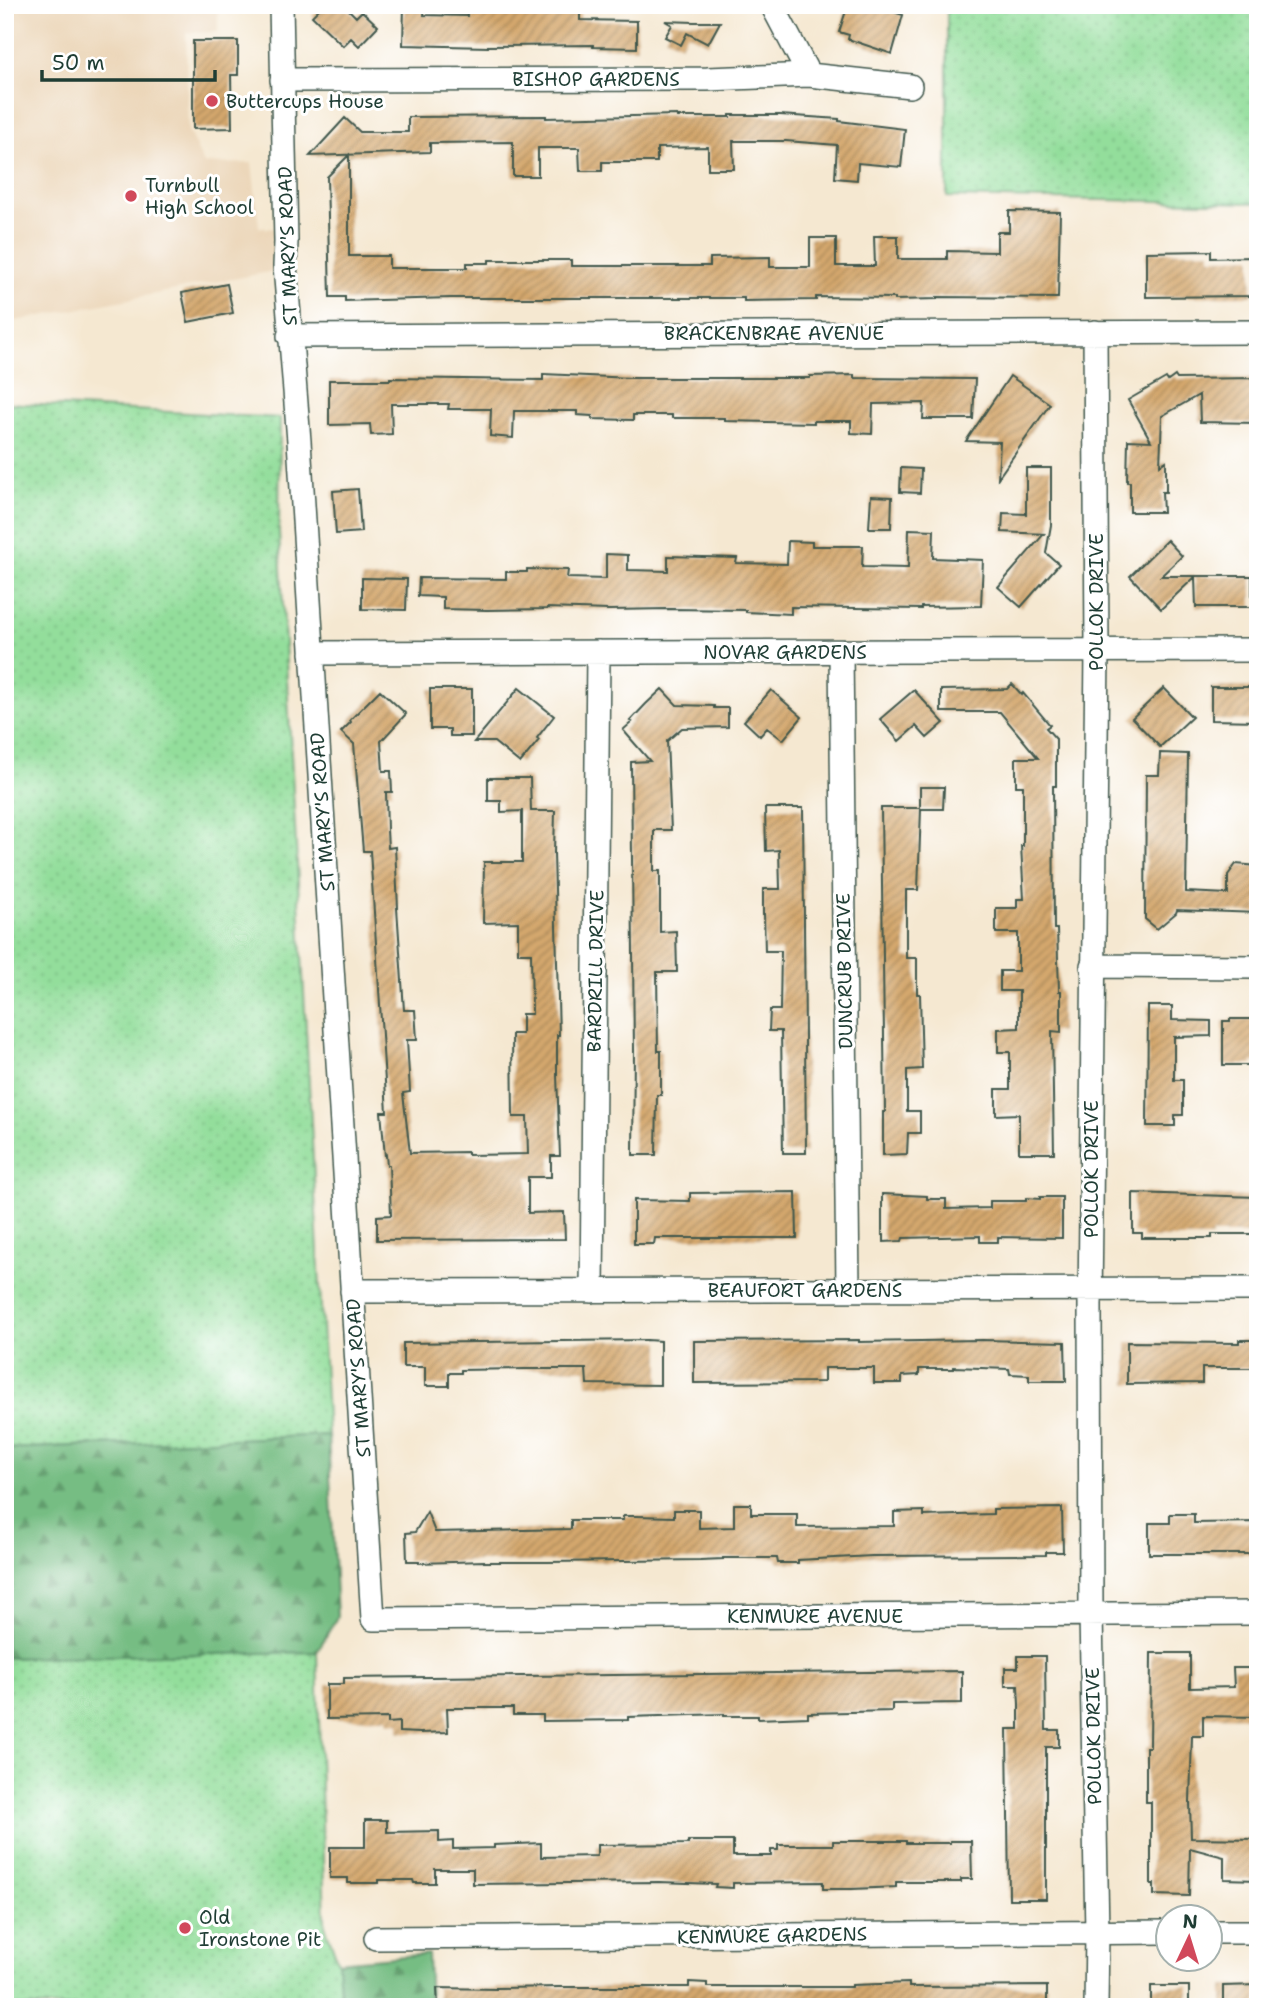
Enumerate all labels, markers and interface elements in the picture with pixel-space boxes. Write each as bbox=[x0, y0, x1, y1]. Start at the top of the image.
scale bar bbox=[42, 38, 215, 82]
text: 50 m bbox=[52, 49, 105, 77]
street label: BISHOP GARDENS bbox=[512, 67, 680, 92]
place label: Buttercups House bbox=[226, 89, 384, 114]
marker: Buttercups House bbox=[204, 93, 220, 109]
street label: ST MARY'S ROAD bbox=[272, 166, 303, 326]
place label: Turnbull High School bbox=[145, 173, 254, 220]
marker: Turnbull High School bbox=[123, 188, 139, 204]
street label: BRACKENBRAE AVENUE bbox=[664, 321, 884, 346]
street label: POLLOK DRIVE bbox=[1084, 533, 1109, 671]
street label: NOVAR GARDENS bbox=[703, 640, 867, 665]
street label: ST MARY'S ROAD bbox=[304, 732, 341, 892]
street label: BARDRILL DRIVE bbox=[582, 889, 609, 1053]
street label: DUNCRUB DRIVE bbox=[831, 893, 858, 1049]
street label: POLLOK DRIVE bbox=[1079, 1100, 1104, 1238]
street label: BEAUFORT GARDENS bbox=[708, 1278, 902, 1303]
street label: ST MARY'S ROAD bbox=[340, 1298, 377, 1458]
street label: KENMURE AVENUE bbox=[727, 1604, 903, 1629]
street label: POLLOK DRIVE bbox=[1080, 1667, 1107, 1805]
north arrow bbox=[1154, 1904, 1224, 1974]
place label: Old Ironstone Pit bbox=[199, 1905, 321, 1952]
text: N bbox=[1182, 1909, 1199, 1935]
marker: Old Ironstone Pit bbox=[177, 1920, 193, 1936]
street label: KENMURE GARDENS bbox=[677, 1921, 867, 1950]

